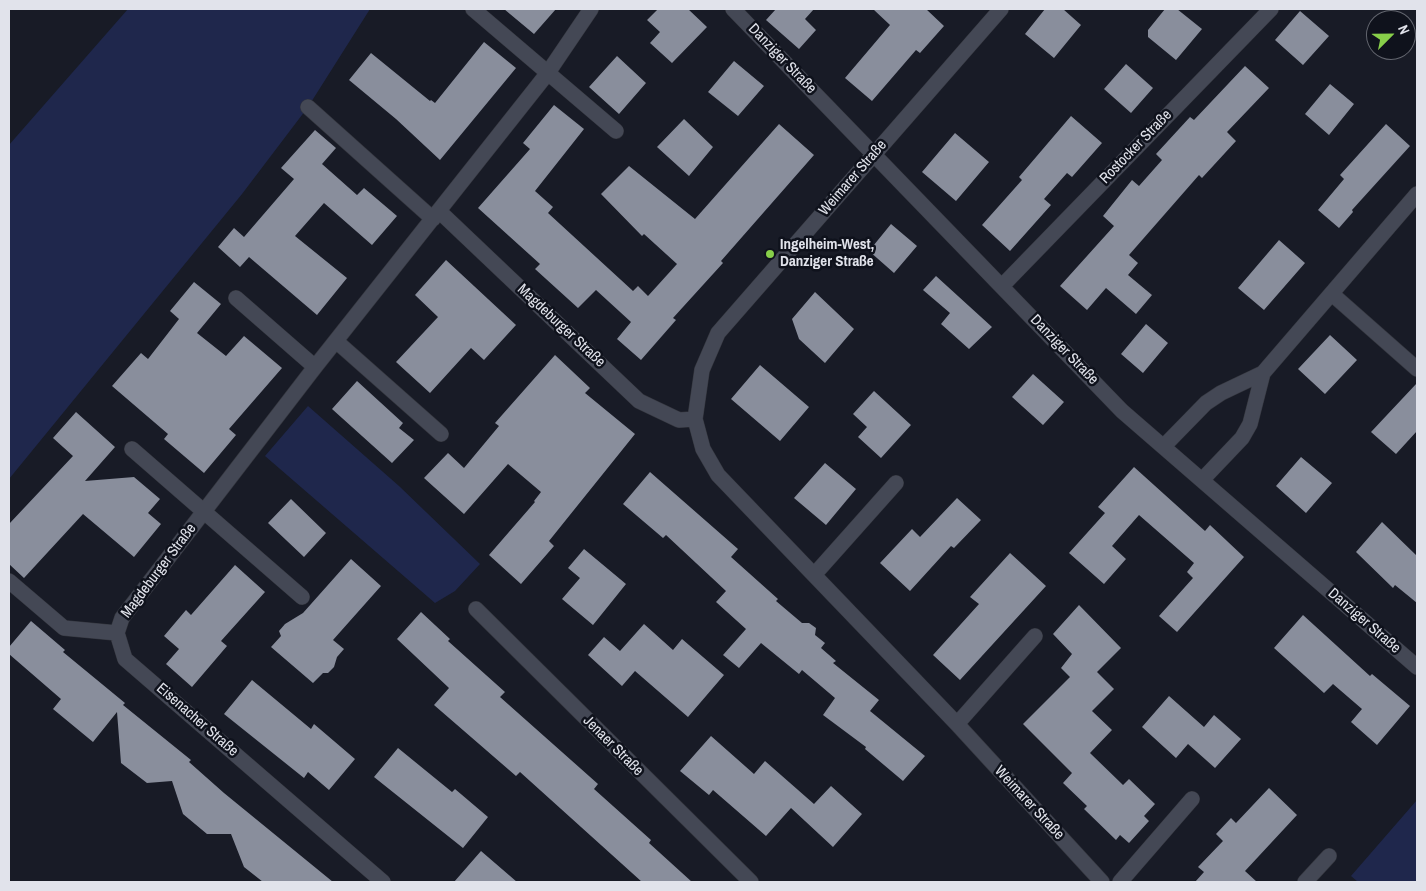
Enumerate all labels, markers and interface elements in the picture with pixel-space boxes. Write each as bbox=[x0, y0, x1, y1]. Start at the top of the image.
north arrow bbox=[1366, 10, 1416, 60]
street label: Danziger Straße bbox=[744, 20, 820, 98]
text: N bbox=[1394, 22, 1414, 37]
street label: Rostocker Straße bbox=[1096, 106, 1176, 188]
street label: Weimarer Straße bbox=[815, 137, 891, 219]
place label: Ingelheim-West, Danziger Straße bbox=[780, 236, 874, 271]
marker: Ingelheim-West, Danziger Straße bbox=[764, 248, 776, 260]
street label: Magdeburger Straße bbox=[513, 281, 609, 371]
street label: Danziger Straße bbox=[1026, 311, 1102, 389]
street label: Magdeburger Straße bbox=[118, 520, 200, 622]
street label: Danziger Straße bbox=[1324, 585, 1404, 657]
street label: Eisenacher Straße bbox=[152, 680, 242, 760]
street label: Jenaer Straße bbox=[579, 712, 647, 780]
street label: Weimarer Straße bbox=[990, 762, 1068, 844]

